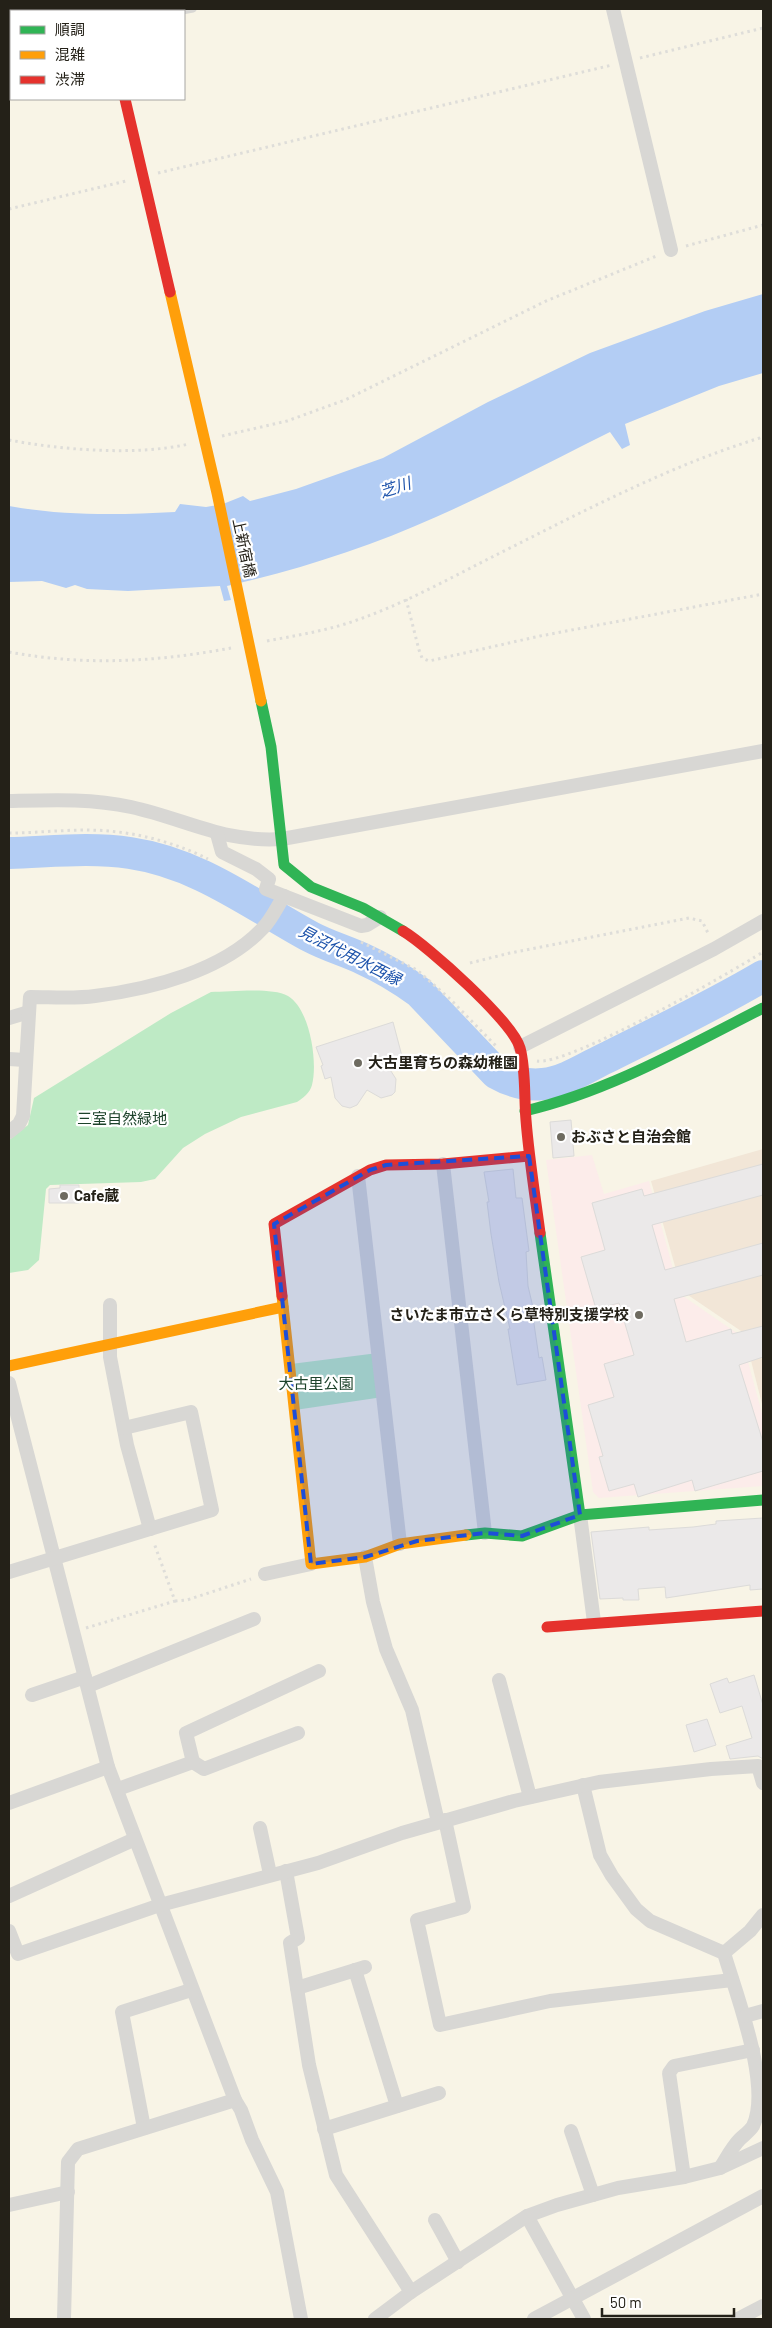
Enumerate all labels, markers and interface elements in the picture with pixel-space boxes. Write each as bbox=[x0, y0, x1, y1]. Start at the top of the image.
legend bbox=[10, 10, 185, 100]
text: 順調 bbox=[55, 20, 85, 38]
text: 混雑 bbox=[55, 45, 85, 63]
text: 渋滞 bbox=[55, 70, 85, 88]
water label: 芝川 bbox=[377, 472, 415, 501]
street label: 上新宿橋 bbox=[230, 517, 260, 579]
water label: 見沼代用水西縁 bbox=[296, 921, 406, 989]
place label: 大古里育ちの森幼稚園 bbox=[368, 1053, 518, 1071]
marker: 大古里育ちの森幼稚園 bbox=[352, 1057, 364, 1069]
park label: 三室自然緑地 bbox=[77, 1109, 167, 1127]
place label: おぶさと自治会館 bbox=[571, 1127, 691, 1145]
marker: おぶさと自治会館 bbox=[555, 1131, 567, 1143]
place label: Cafe蔵 bbox=[74, 1186, 119, 1204]
marker: Cafe蔵 bbox=[58, 1190, 70, 1202]
place label: さいたま市立さくら草特別支援学校 bbox=[389, 1305, 629, 1323]
marker: さいたま市立さくら草特別支援学校 bbox=[633, 1309, 645, 1321]
park label: 大古里公園 bbox=[278, 1374, 354, 1392]
scale bar bbox=[602, 2286, 734, 2318]
text: 50 m bbox=[610, 2293, 642, 2311]

